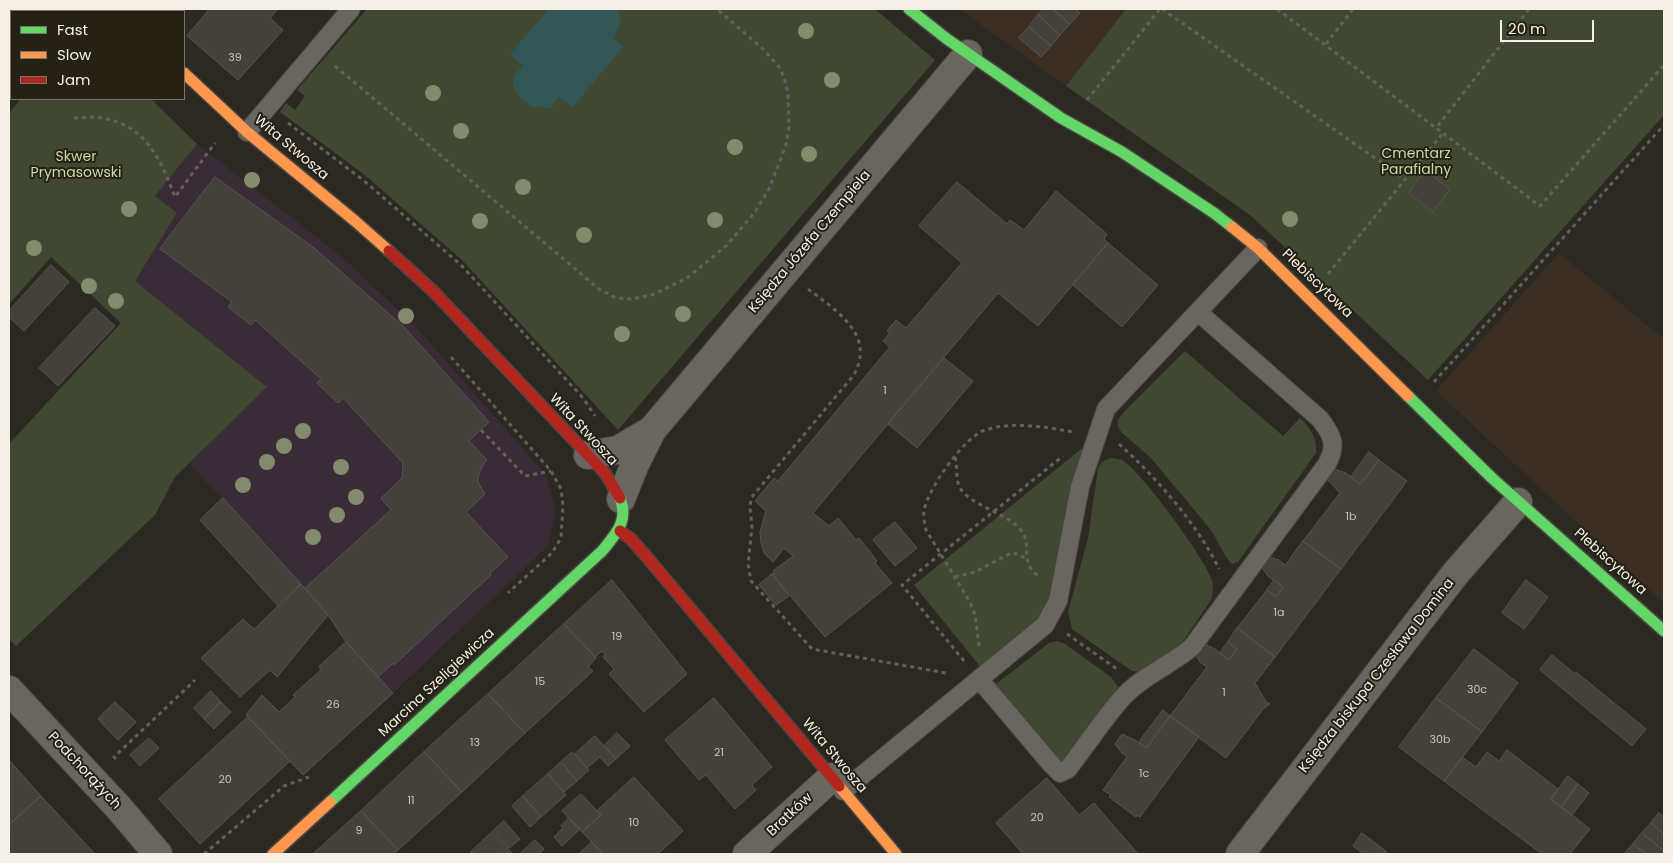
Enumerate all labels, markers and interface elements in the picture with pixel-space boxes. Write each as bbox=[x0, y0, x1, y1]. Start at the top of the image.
legend bbox=[10, 10, 185, 100]
scale bar bbox=[1503, 10, 1597, 42]
text: 20 m bbox=[1508, 18, 1546, 39]
text: Fast bbox=[57, 19, 88, 40]
text: Slow bbox=[57, 44, 91, 65]
house number: 39 bbox=[228, 51, 242, 65]
text: Jam bbox=[57, 69, 91, 90]
street label: Wita Stwosza bbox=[250, 112, 332, 184]
park label: Cmentarz Parafialny bbox=[1381, 146, 1451, 178]
park label: Skwer Prymasowski bbox=[31, 149, 121, 182]
street label: Księdza Józefa Czempiela bbox=[745, 167, 875, 317]
street label: Plebiscytowa bbox=[1278, 246, 1356, 322]
house number: 1 bbox=[883, 384, 887, 398]
street label: Wita Stwosza bbox=[545, 391, 621, 469]
house number: 1b bbox=[1346, 510, 1356, 524]
street label: Plebiscytowa bbox=[1570, 525, 1650, 599]
street label: Księdza biskupa Czesława Domina bbox=[1296, 576, 1458, 776]
house number: 1a bbox=[1274, 606, 1284, 620]
street label: Marcina Szeligiewicza bbox=[376, 625, 498, 741]
house number: 19 bbox=[612, 630, 622, 644]
house number: 15 bbox=[535, 675, 545, 689]
house number: 30c bbox=[1467, 683, 1487, 697]
house number: 1 bbox=[1222, 686, 1226, 700]
house number: 26 bbox=[326, 698, 340, 712]
street label: Wita Stwosza bbox=[798, 715, 870, 797]
street label: Podchorążych bbox=[44, 729, 124, 813]
house number: 30b bbox=[1430, 733, 1450, 747]
house number: 13 bbox=[470, 736, 480, 750]
house number: 21 bbox=[714, 746, 724, 760]
house number: 1c bbox=[1139, 767, 1149, 781]
house number: 20 bbox=[218, 773, 232, 787]
street label: Bratków bbox=[764, 790, 816, 840]
house number: 11 bbox=[407, 794, 415, 808]
house number: 20 bbox=[1030, 811, 1044, 825]
house number: 10 bbox=[629, 816, 639, 830]
house number: 9 bbox=[356, 824, 362, 838]

